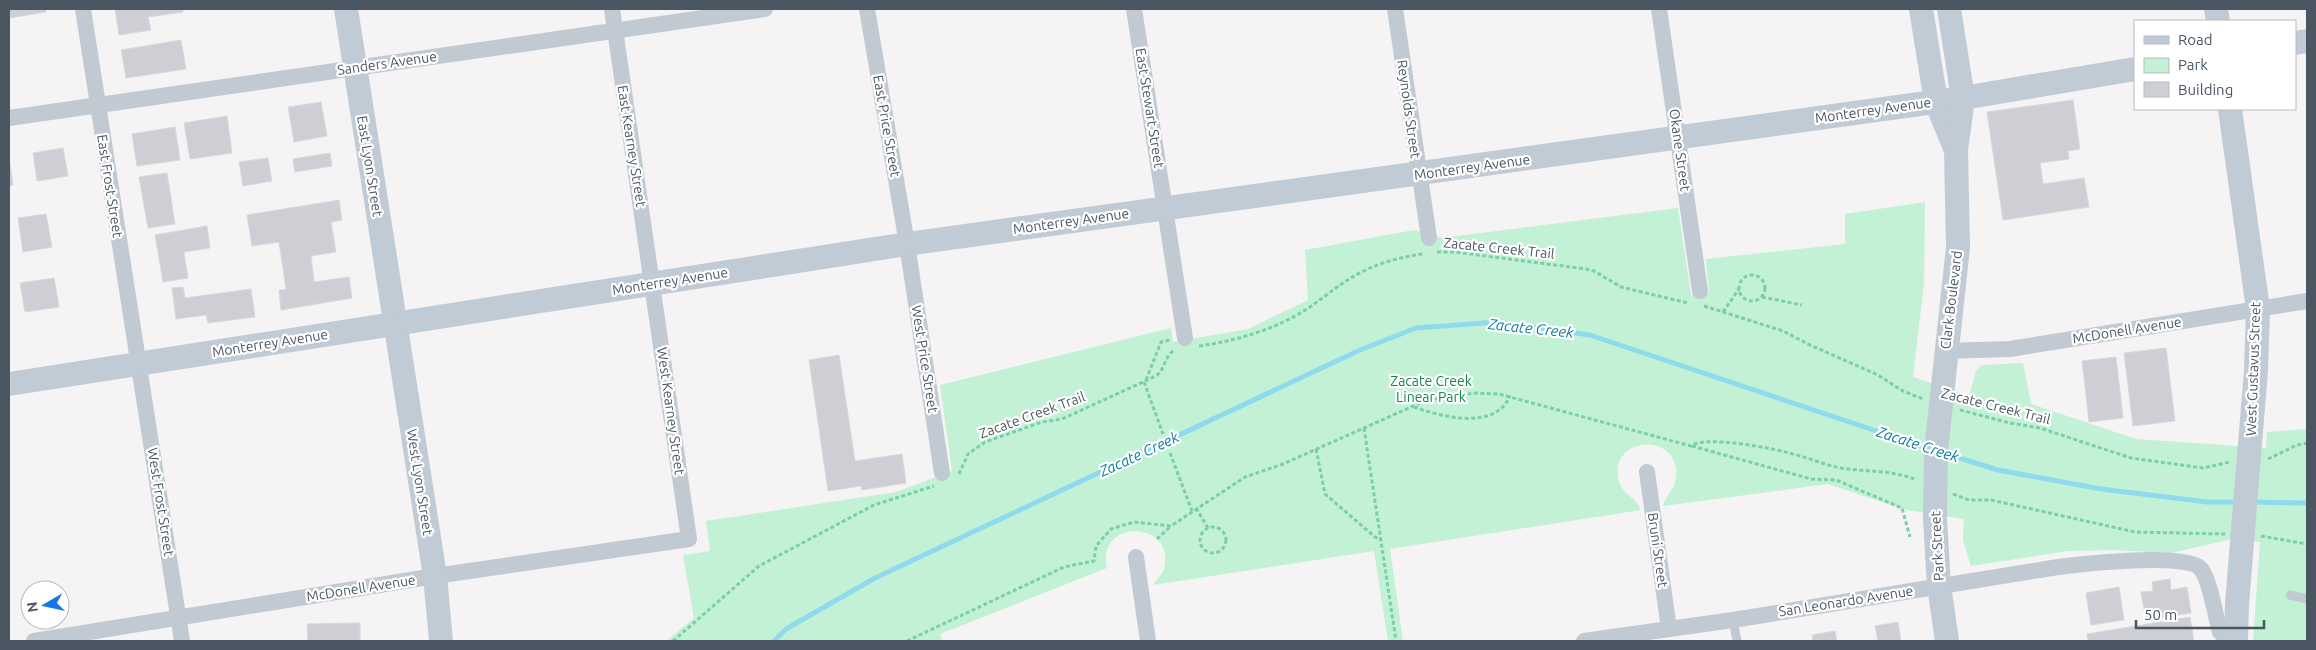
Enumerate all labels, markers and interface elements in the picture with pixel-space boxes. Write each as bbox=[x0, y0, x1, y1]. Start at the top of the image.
legend bbox=[2134, 20, 2296, 110]
text: Road bbox=[2178, 31, 2213, 48]
street label: East Stewart Street bbox=[1133, 47, 1167, 170]
street label: Sanders Avenue bbox=[336, 48, 438, 78]
text: Park bbox=[2178, 56, 2208, 73]
street label: Reynolds Street bbox=[1394, 59, 1424, 160]
street label: East Price Street bbox=[870, 74, 904, 179]
text: Building bbox=[2178, 81, 2233, 98]
street label: East Kearney Street bbox=[614, 84, 650, 209]
street label: Monterrey Avenue bbox=[1814, 94, 1932, 126]
street label: Okane Street bbox=[1666, 108, 1694, 193]
street label: East Lyon Street bbox=[354, 114, 386, 218]
street label: East Frost Street bbox=[94, 133, 126, 239]
street label: Monterrey Avenue bbox=[1413, 151, 1531, 183]
street label: Monterrey Avenue bbox=[1012, 205, 1130, 237]
street label: Zacate Creek Trail bbox=[1443, 234, 1556, 262]
street label: Clark Boulevard bbox=[1937, 250, 1965, 350]
street label: Monterrey Avenue bbox=[611, 264, 729, 298]
street label: West Gustavus Street bbox=[2243, 301, 2263, 436]
street label: West Price Street bbox=[909, 304, 941, 414]
street label: McDonell Avenue bbox=[2071, 313, 2183, 347]
water label: Zacate Creek bbox=[1486, 315, 1575, 341]
street label: Monterrey Avenue bbox=[211, 326, 329, 360]
street label: West Kearney Street bbox=[654, 346, 688, 476]
park label: Zacate Creek Linear Park bbox=[1390, 373, 1472, 405]
street label: Zacate Creek Trail bbox=[1940, 385, 2052, 427]
street label: Zacate Creek Trail bbox=[977, 388, 1088, 442]
water label: Zacate Creek bbox=[1874, 422, 1962, 465]
street label: West Lyon Street bbox=[404, 428, 436, 537]
water label: Zacate Creek bbox=[1096, 428, 1182, 480]
street label: West Frost Street bbox=[145, 447, 178, 558]
street label: Park Street bbox=[1927, 510, 1947, 581]
street label: Bruni Street bbox=[1645, 511, 1671, 589]
street label: McDonell Avenue bbox=[305, 571, 417, 605]
north arrow bbox=[20, 580, 70, 630]
street label: San Leonardo Avenue bbox=[1778, 582, 1914, 620]
scale bar bbox=[2136, 598, 2264, 630]
text: N bbox=[23, 601, 41, 613]
text: 50 m bbox=[2144, 606, 2177, 623]

